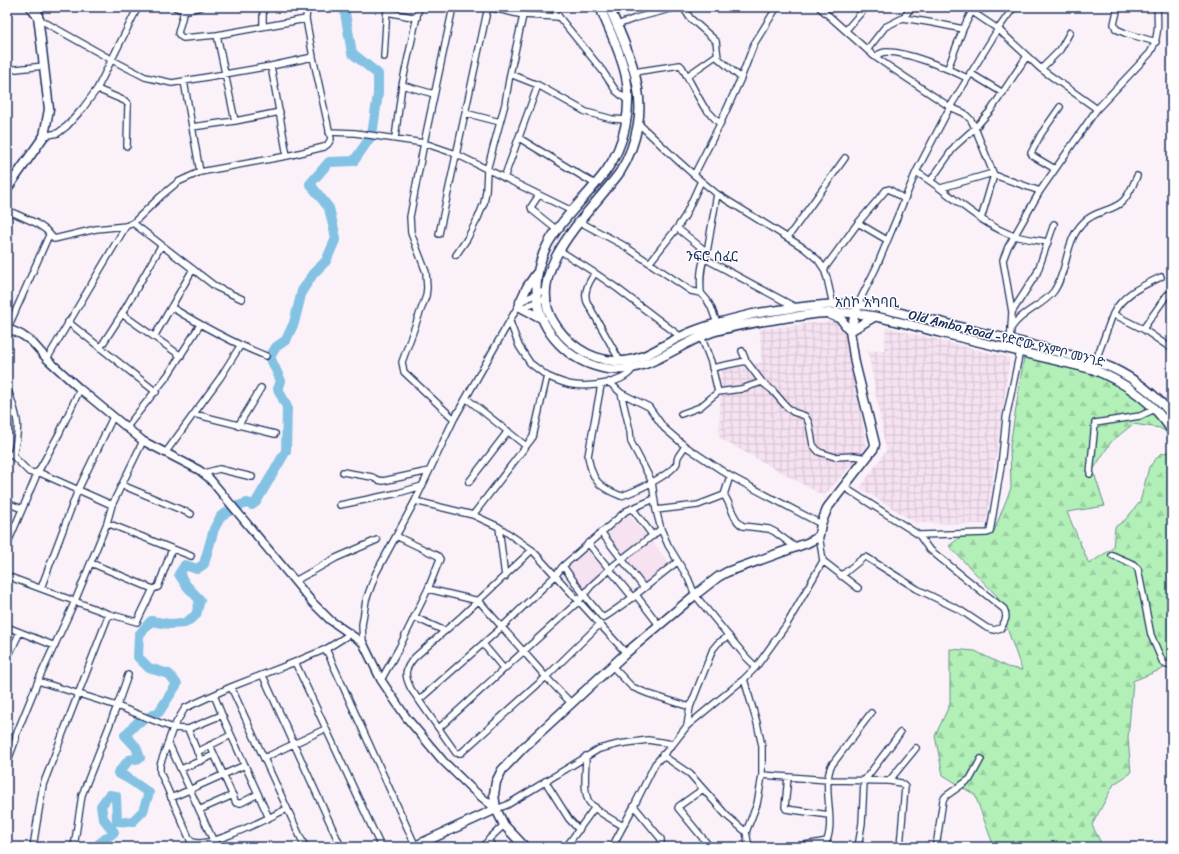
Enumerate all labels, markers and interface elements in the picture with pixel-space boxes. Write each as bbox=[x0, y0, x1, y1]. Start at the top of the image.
district label: ንፍሮ ሰፈር bbox=[686, 244, 738, 269]
district label: አስኮ አካባቢ bbox=[835, 290, 900, 315]
street label: Old Ambo Road -የድሮው የአምቦ መንገድ bbox=[906, 303, 1108, 374]

